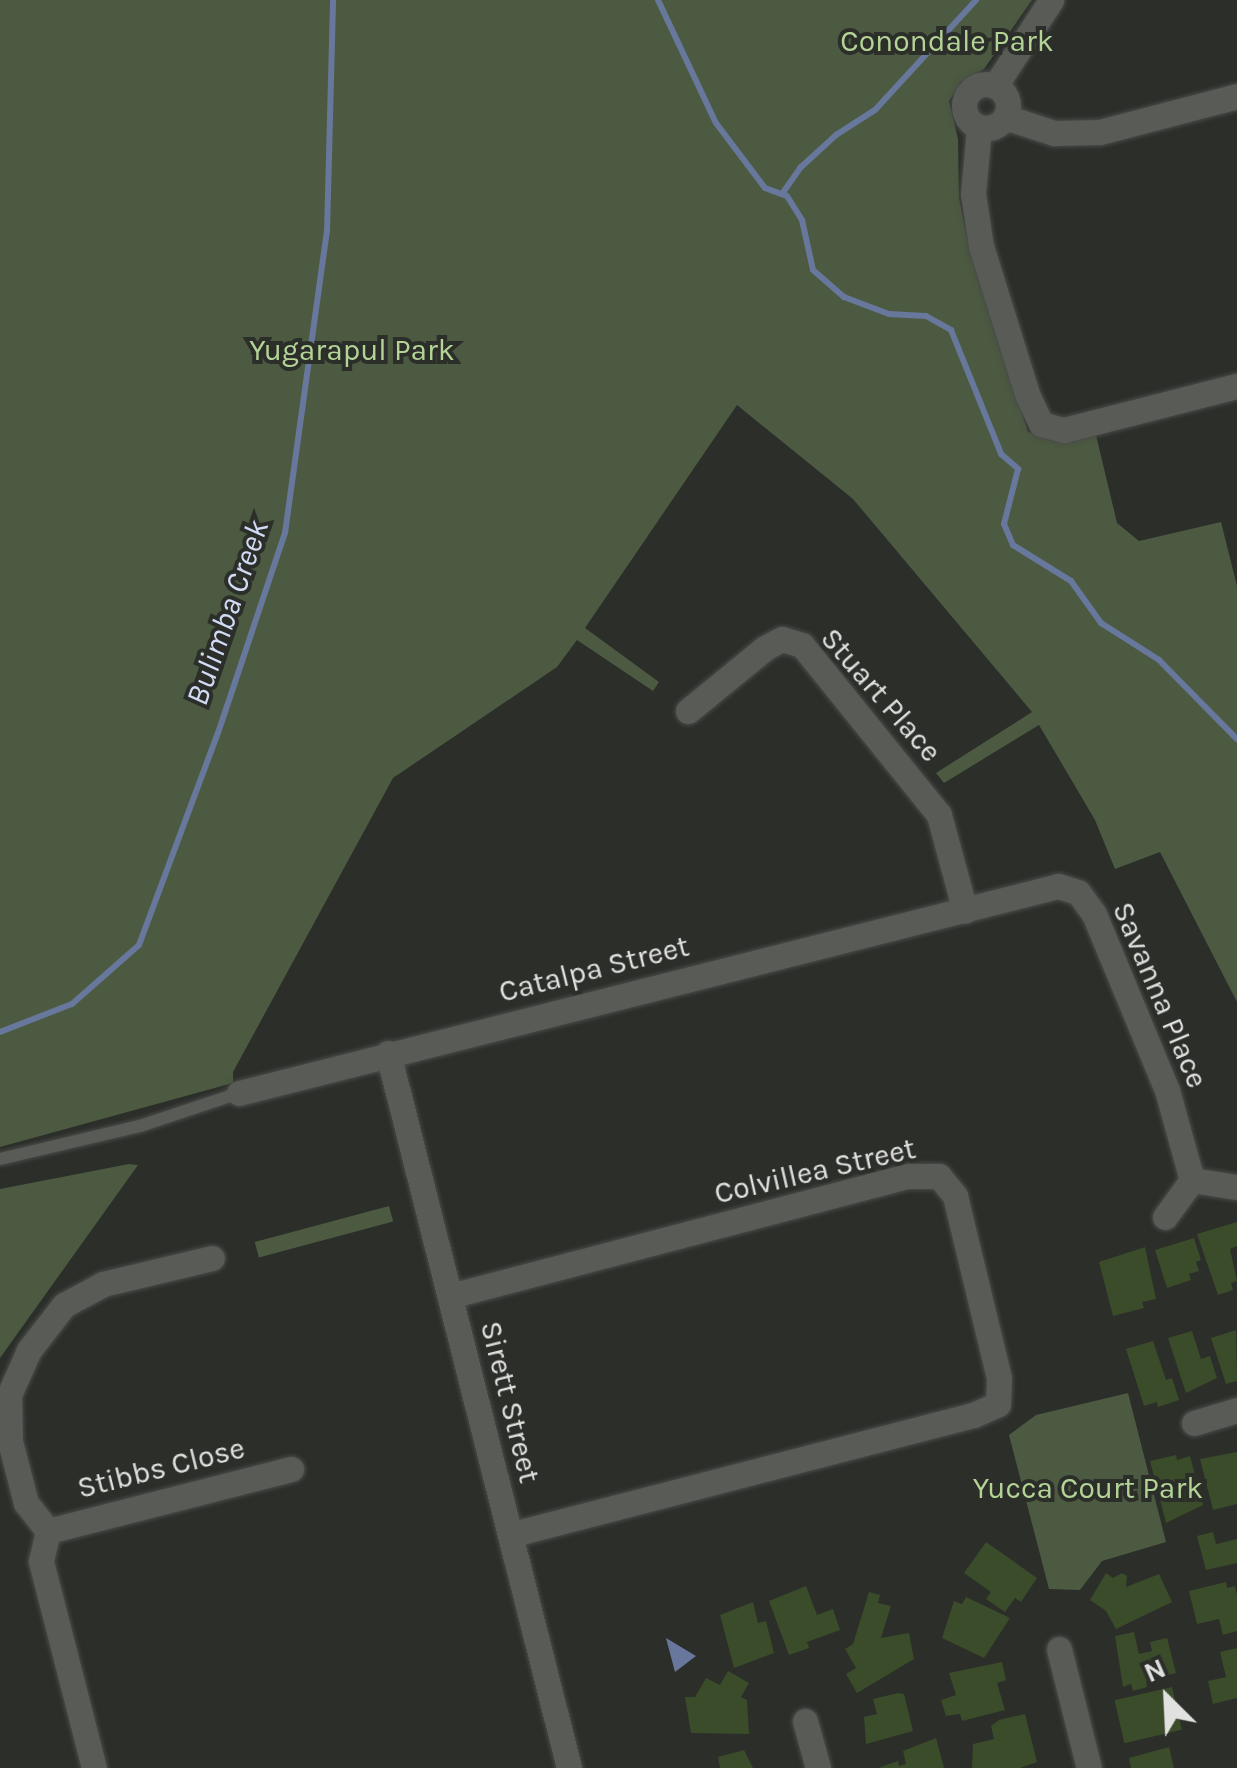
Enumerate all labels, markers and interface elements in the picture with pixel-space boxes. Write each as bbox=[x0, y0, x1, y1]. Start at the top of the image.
park label: Conondale Park bbox=[840, 23, 1054, 59]
park label: Yugarapul Park bbox=[249, 332, 455, 368]
water label: Bulimba Creek bbox=[178, 515, 278, 711]
street label: Stuart Place bbox=[813, 621, 949, 769]
street label: Savanna Place bbox=[1105, 897, 1215, 1093]
street label: Catalpa Street bbox=[495, 928, 693, 1010]
street label: Colvillea Street bbox=[711, 1130, 919, 1212]
street label: Sirett Street bbox=[473, 1317, 547, 1487]
street label: Stibbs Close bbox=[74, 1430, 248, 1506]
park label: Yucca Court Park bbox=[973, 1470, 1203, 1506]
north arrow bbox=[1117, 1648, 1217, 1748]
text: N bbox=[1139, 1651, 1170, 1689]

